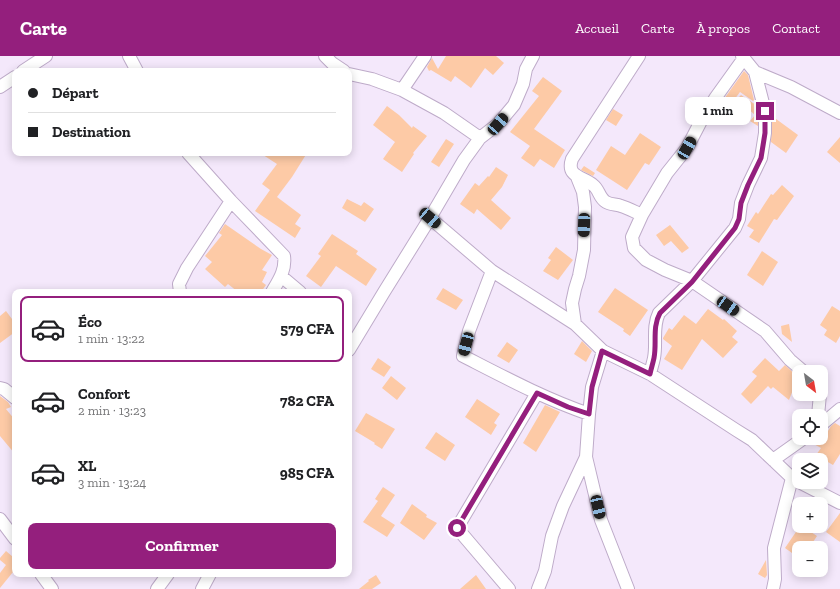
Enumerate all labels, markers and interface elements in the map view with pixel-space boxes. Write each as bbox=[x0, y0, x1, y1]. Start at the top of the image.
text: Carte bbox=[20, 17, 67, 40]
text: Accueil bbox=[575, 20, 619, 37]
text: Carte bbox=[641, 20, 675, 37]
text: À propos bbox=[697, 20, 750, 37]
text: Contact bbox=[772, 20, 820, 37]
text: Départ bbox=[52, 84, 98, 102]
callout: 1 min bbox=[685, 97, 751, 125]
route end bbox=[756, 102, 774, 120]
text: 1 min bbox=[703, 103, 733, 118]
car bbox=[486, 111, 510, 137]
text: Destination bbox=[52, 123, 131, 141]
car bbox=[676, 135, 698, 161]
car bbox=[417, 206, 443, 230]
car bbox=[578, 213, 590, 237]
car bbox=[715, 294, 741, 318]
icon: car bbox=[30, 311, 66, 347]
text: Éco bbox=[78, 313, 102, 331]
text: 579 CFA bbox=[280, 320, 334, 338]
text: 1 min · 13:22 bbox=[78, 331, 145, 346]
car bbox=[457, 331, 475, 357]
north arrow bbox=[792, 365, 828, 401]
map controls bbox=[792, 365, 828, 577]
icon: car bbox=[30, 383, 66, 419]
text: Confort bbox=[78, 385, 130, 403]
text: 782 CFA bbox=[280, 392, 334, 410]
text: 2 min · 13:23 bbox=[78, 403, 146, 418]
button: locate bbox=[792, 409, 828, 445]
button: layers bbox=[792, 453, 828, 489]
icon: car bbox=[30, 455, 66, 491]
text: XL bbox=[78, 457, 96, 475]
text: 985 CFA bbox=[280, 464, 334, 482]
text: 3 min · 13:24 bbox=[78, 475, 146, 490]
car bbox=[589, 494, 607, 520]
button: + bbox=[792, 497, 828, 533]
route start bbox=[448, 519, 466, 537]
button: Confirmer bbox=[28, 523, 336, 569]
button: − bbox=[792, 541, 828, 577]

